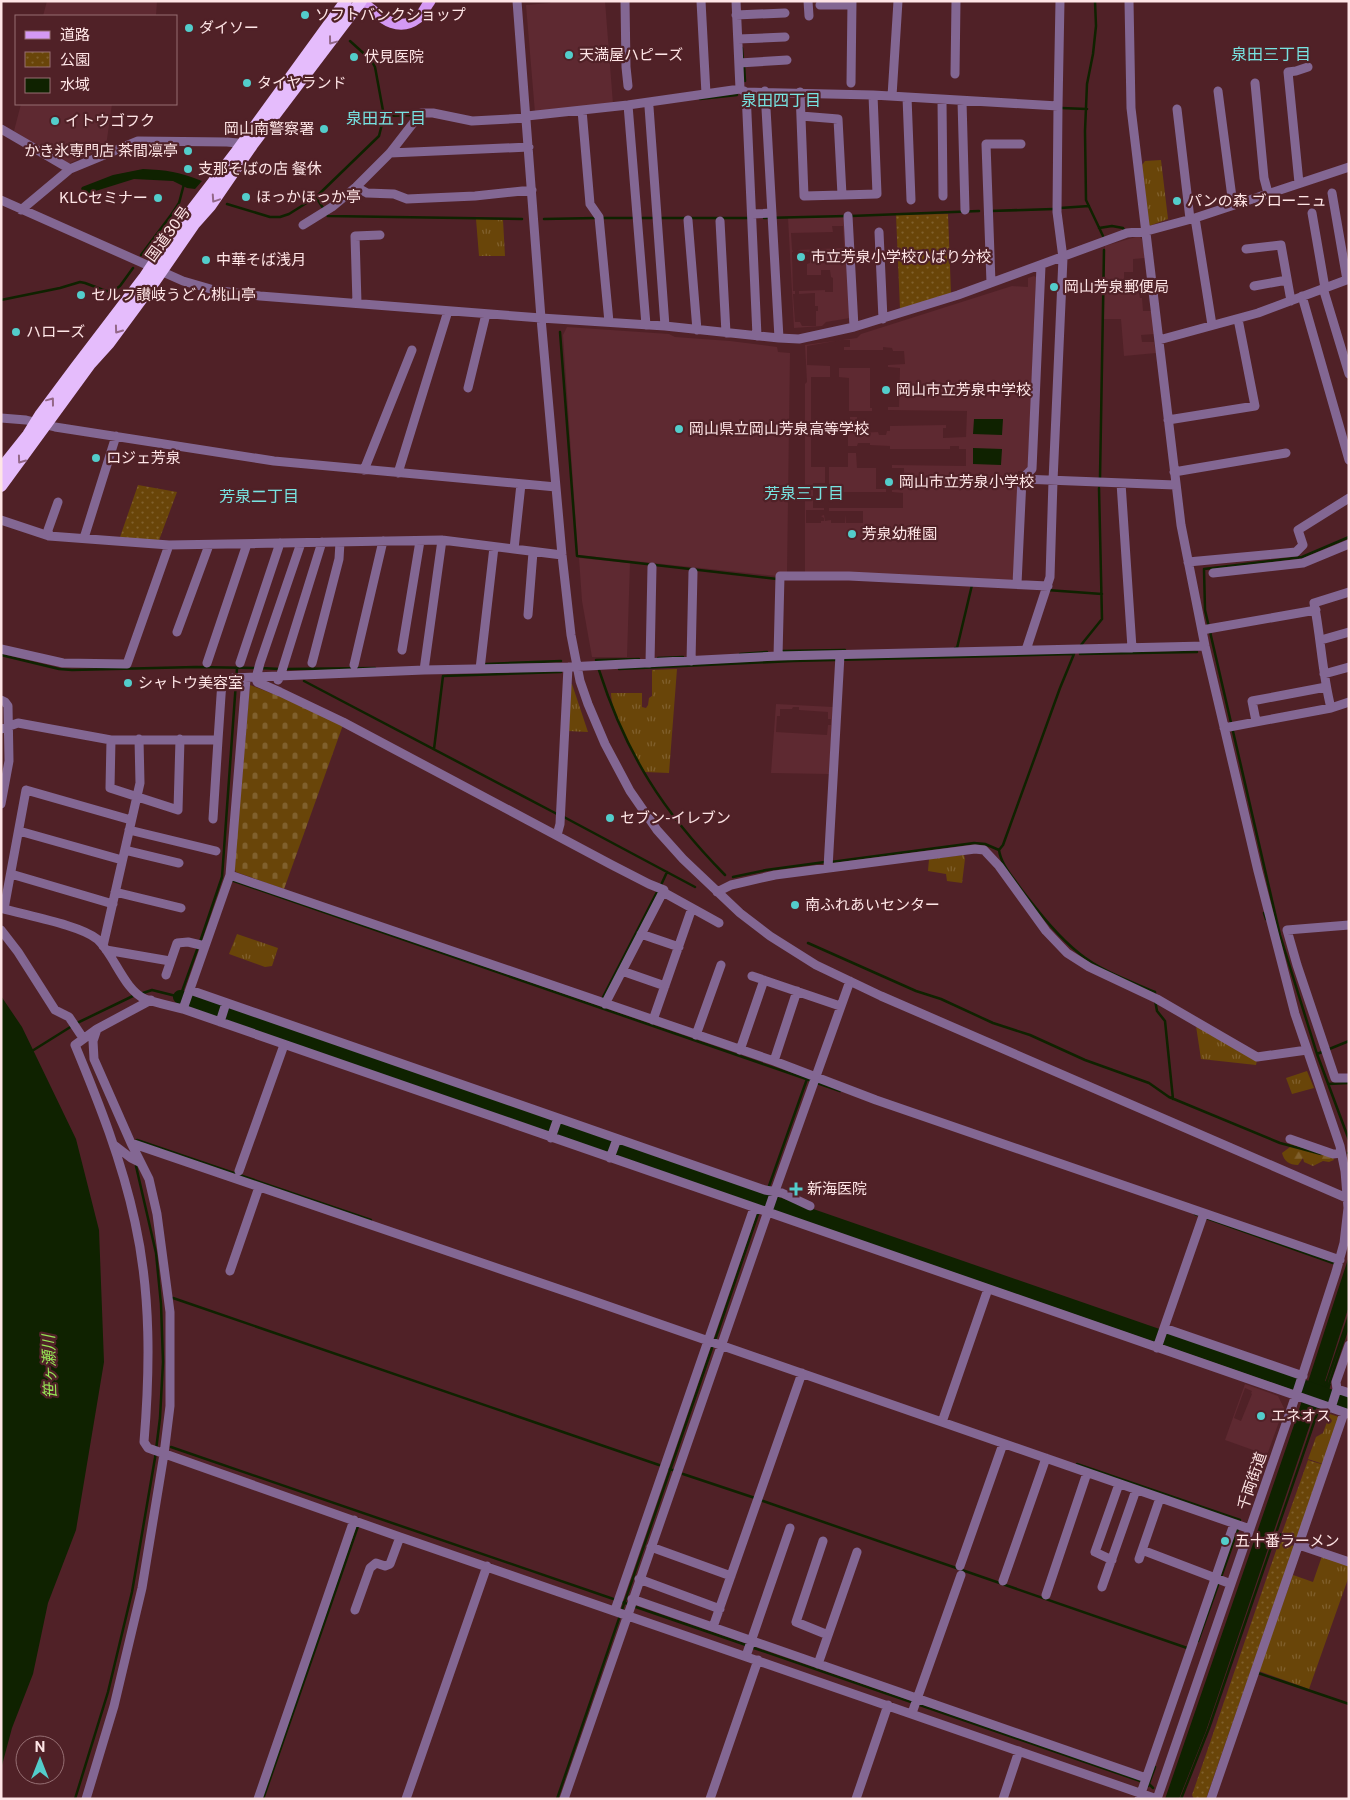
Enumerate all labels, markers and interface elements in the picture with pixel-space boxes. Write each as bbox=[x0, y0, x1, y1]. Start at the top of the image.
place label: ソフトバンクショップ bbox=[315, 6, 466, 23]
marker: ソフトバンクショップ bbox=[299, 9, 311, 21]
legend bbox=[15, 15, 178, 105]
place label: ダイソー bbox=[199, 19, 259, 36]
marker: ダイソー bbox=[183, 22, 195, 34]
text: 道路 bbox=[60, 26, 90, 43]
one-way arrow bbox=[329, 35, 338, 45]
district label: 泉田三丁目 bbox=[1231, 45, 1311, 64]
place label: 天満屋ハピーズ bbox=[579, 46, 683, 63]
place label: 伏見医院 bbox=[364, 48, 424, 65]
marker: 天満屋ハピーズ bbox=[563, 49, 575, 61]
text: 公園 bbox=[60, 51, 90, 68]
marker: 伏見医院 bbox=[348, 51, 360, 63]
place label: タイヤランド bbox=[257, 74, 347, 91]
text: 水域 bbox=[60, 76, 90, 93]
marker: タイヤランド bbox=[241, 77, 253, 89]
district label: 泉田四丁目 bbox=[741, 91, 821, 110]
district label: 泉田五丁目 bbox=[346, 109, 426, 128]
place label: イトウゴフク bbox=[65, 112, 155, 129]
marker: イトウゴフク bbox=[49, 115, 61, 127]
place label: 岡山南警察署 bbox=[224, 120, 314, 137]
marker: 岡山南警察署 bbox=[318, 123, 330, 135]
place label: かき氷専門店 茶間凛亭 bbox=[24, 142, 178, 159]
marker: かき氷専門店 茶間凛亭 bbox=[182, 145, 194, 157]
place label: 支那そばの店 餐休 bbox=[198, 160, 322, 177]
marker: 支那そばの店 餐休 bbox=[182, 163, 194, 175]
place label: ほっかほっか亭 bbox=[256, 188, 361, 205]
place label: KLCセミナー bbox=[59, 189, 148, 206]
marker: ほっかほっか亭 bbox=[240, 191, 252, 203]
marker: KLCセミナー bbox=[152, 192, 164, 204]
place label: パンの森 ブローニュ bbox=[1187, 192, 1326, 209]
one-way arrow bbox=[211, 194, 221, 203]
marker: パンの森 ブローニュ bbox=[1171, 195, 1183, 207]
street label: 国道30号 bbox=[142, 203, 193, 264]
place label: 市立芳泉小学校ひばり分校 bbox=[811, 248, 991, 265]
place label: 中華そば浅月 bbox=[216, 251, 306, 268]
marker: 市立芳泉小学校ひばり分校 bbox=[795, 251, 807, 263]
marker: 中華そば浅月 bbox=[200, 254, 212, 266]
place label: 岡山芳泉郵便局 bbox=[1064, 278, 1169, 295]
marker: 岡山芳泉郵便局 bbox=[1048, 281, 1060, 293]
place label: セルフ讃岐うどん桃山亭 bbox=[91, 286, 256, 303]
marker: セルフ讃岐うどん桃山亭 bbox=[75, 289, 87, 301]
place label: ハローズ bbox=[26, 323, 85, 340]
one-way arrow bbox=[115, 324, 124, 334]
marker: ハローズ bbox=[10, 326, 22, 338]
place label: 岡山市立芳泉中学校 bbox=[896, 381, 1031, 398]
marker: 岡山市立芳泉中学校 bbox=[880, 384, 892, 396]
one-way arrow bbox=[45, 398, 53, 407]
place label: 岡山県立岡山芳泉高等学校 bbox=[689, 420, 869, 437]
marker: 岡山県立岡山芳泉高等学校 bbox=[673, 423, 685, 435]
place label: ロジェ芳泉 bbox=[106, 449, 181, 466]
marker: ロジェ芳泉 bbox=[90, 452, 102, 464]
one-way arrow bbox=[18, 454, 27, 464]
place label: 岡山市立芳泉小学校 bbox=[899, 473, 1034, 490]
marker: 岡山市立芳泉小学校 bbox=[883, 476, 895, 488]
district label: 芳泉三丁目 bbox=[764, 484, 844, 503]
district label: 芳泉二丁目 bbox=[219, 487, 299, 506]
place label: 芳泉幼稚園 bbox=[862, 525, 937, 542]
marker: 芳泉幼稚園 bbox=[846, 528, 858, 540]
place label: シャトウ美容室 bbox=[138, 674, 243, 691]
marker: シャトウ美容室 bbox=[122, 677, 134, 689]
place label: セブン-イレブン bbox=[620, 809, 731, 826]
marker: セブン-イレブン bbox=[604, 812, 616, 824]
place label: 南ふれあいセンター bbox=[805, 896, 940, 913]
marker: 南ふれあいセンター bbox=[789, 899, 801, 911]
place label: 新海医院 bbox=[807, 1180, 867, 1197]
marker: 新海医院 bbox=[789, 1182, 803, 1196]
water label: 笹ヶ瀬川 bbox=[39, 1333, 60, 1399]
place label: エネオス bbox=[1271, 1407, 1331, 1424]
marker: エネオス bbox=[1255, 1410, 1267, 1422]
street label: 千両街道 bbox=[1234, 1450, 1269, 1512]
place label: 五十番ラーメン bbox=[1235, 1532, 1339, 1549]
marker: 五十番ラーメン bbox=[1219, 1535, 1231, 1547]
north arrow bbox=[15, 1735, 65, 1785]
text: N bbox=[35, 1739, 45, 1755]

